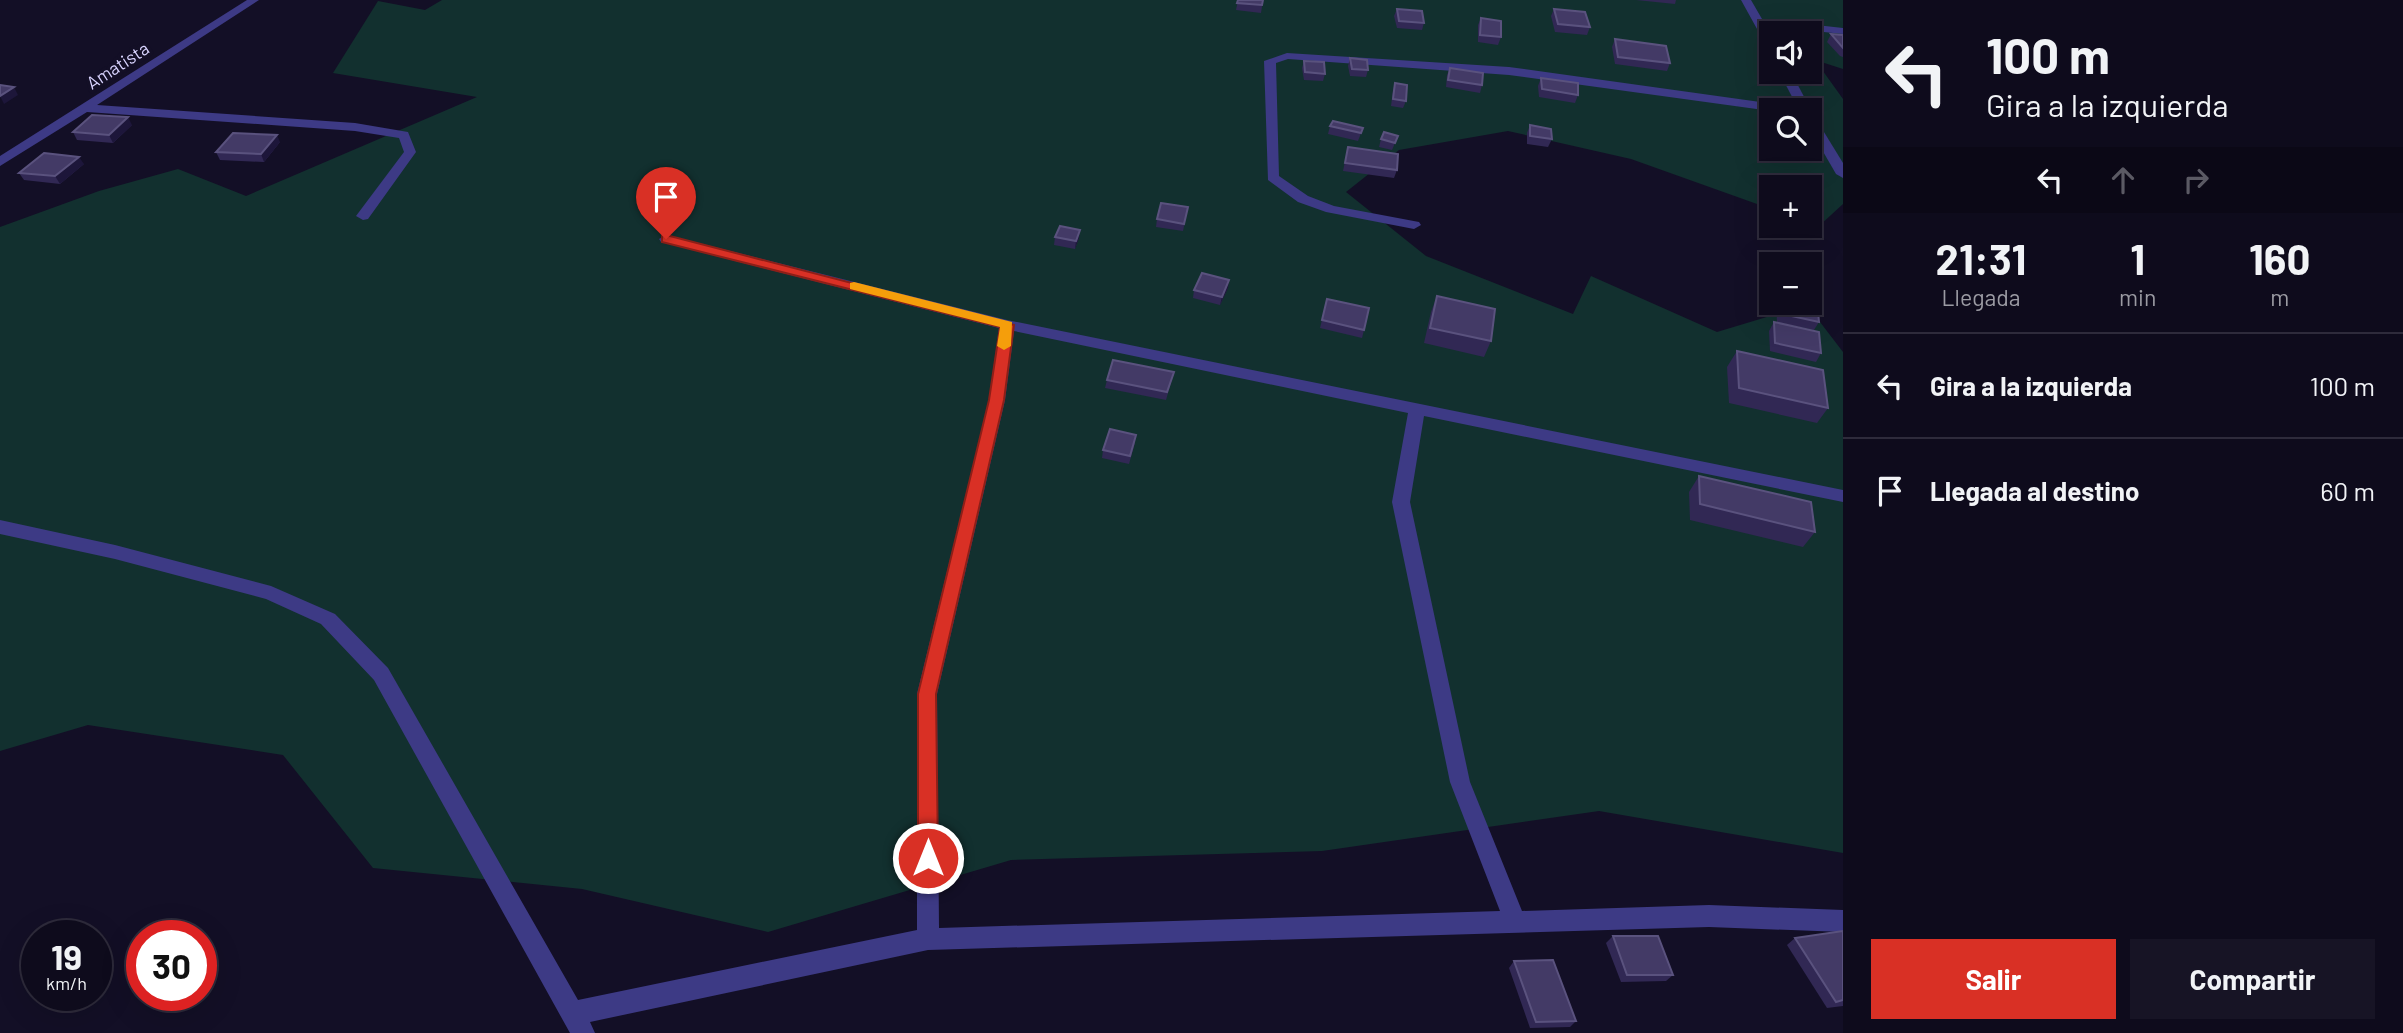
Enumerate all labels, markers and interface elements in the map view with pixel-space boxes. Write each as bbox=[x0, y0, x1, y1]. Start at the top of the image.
map controls bbox=[1759, 21, 1822, 315]
button: sound bbox=[1759, 21, 1822, 84]
text: 100 m bbox=[1986, 25, 2110, 84]
icon: left bbox=[1871, 28, 1962, 119]
street label: Amatista bbox=[82, 37, 153, 94]
text: Gira a la izquierda bbox=[1986, 85, 2229, 123]
button: search bbox=[1759, 98, 1822, 161]
icon: left bbox=[2031, 161, 2069, 199]
icon: ahead bbox=[2104, 161, 2142, 199]
icon: right bbox=[2177, 161, 2215, 199]
pin bbox=[636, 167, 696, 239]
button: + bbox=[1759, 175, 1822, 238]
icon: arrive bbox=[647, 178, 685, 216]
text: 21:31 bbox=[1936, 233, 2026, 283]
text: 1 bbox=[2130, 233, 2145, 283]
text: 160 bbox=[2249, 233, 2310, 283]
button: − bbox=[1759, 252, 1822, 315]
text: Llegada bbox=[1942, 283, 2021, 311]
text: min bbox=[2119, 283, 2156, 311]
text: m bbox=[2270, 283, 2289, 311]
icon: left bbox=[1871, 367, 1909, 405]
text: Gira a la izquierda bbox=[1930, 370, 2132, 401]
text: 100 m bbox=[2310, 370, 2375, 401]
icon: arrive bbox=[1871, 472, 1909, 510]
text: Llegada al destino bbox=[1930, 475, 2139, 506]
text: 60 m bbox=[2320, 475, 2375, 506]
position arrow bbox=[891, 821, 965, 895]
speed limit sign: 30 bbox=[126, 920, 217, 1011]
text: 19 bbox=[51, 935, 82, 977]
button: Salir bbox=[1871, 939, 2116, 1019]
button: Compartir bbox=[2130, 939, 2375, 1019]
text: km/h bbox=[46, 972, 87, 994]

